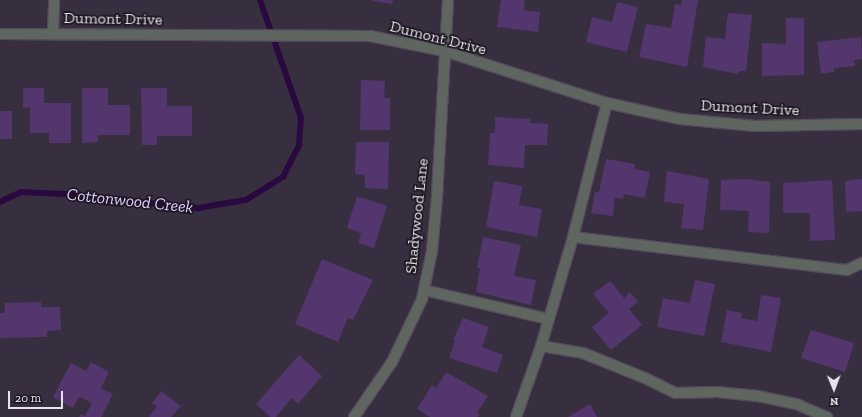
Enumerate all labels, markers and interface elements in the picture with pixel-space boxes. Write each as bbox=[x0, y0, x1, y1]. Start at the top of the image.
street label: Dumont Drive bbox=[64, 9, 162, 29]
street label: Dumont Drive bbox=[388, 17, 488, 59]
street label: Dumont Drive bbox=[700, 96, 800, 120]
street label: Shadywood Lane bbox=[401, 157, 433, 275]
water label: Cottonwood Creek bbox=[66, 184, 194, 218]
north arrow bbox=[814, 369, 854, 409]
scale bar bbox=[10, 383, 65, 409]
text: 20 m bbox=[15, 391, 41, 405]
text: N bbox=[830, 395, 839, 408]

